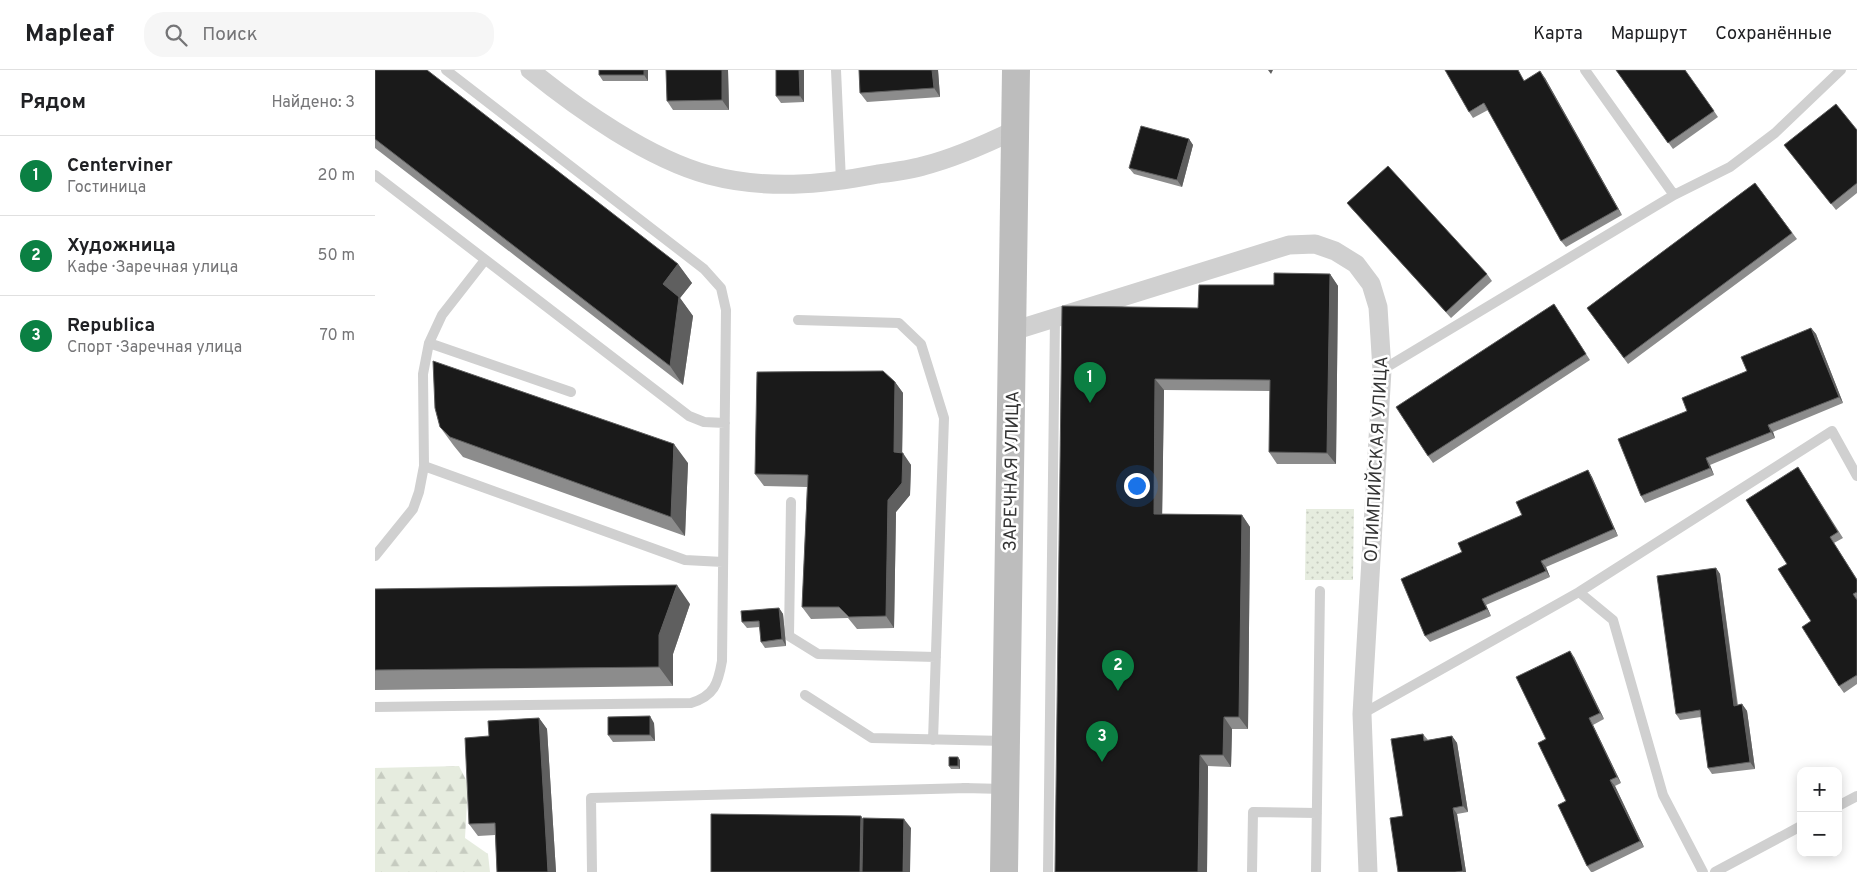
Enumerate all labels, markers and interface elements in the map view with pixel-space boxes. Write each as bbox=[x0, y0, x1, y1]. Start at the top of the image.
search box bbox=[144, 12, 494, 57]
text: Mapleaf bbox=[25, 20, 114, 50]
icon: search bbox=[162, 21, 190, 49]
text: Поиск bbox=[202, 23, 258, 47]
text: Карта bbox=[1533, 23, 1583, 46]
text: Маршрут bbox=[1611, 23, 1687, 46]
text: Сохранённые bbox=[1715, 23, 1832, 46]
text: Рядом bbox=[20, 89, 86, 116]
text: Найдено: 3 bbox=[271, 93, 355, 113]
text: Centerviner bbox=[67, 154, 173, 178]
text: 1 bbox=[33, 166, 39, 186]
text: 20 m bbox=[318, 166, 355, 186]
text: Гостиница bbox=[67, 178, 146, 198]
text: Художница bbox=[67, 234, 176, 258]
text: 2 bbox=[31, 246, 41, 266]
text: 50 m bbox=[318, 246, 355, 266]
text: Кафе · Заречная улица bbox=[67, 258, 238, 278]
text: Republica bbox=[67, 314, 155, 338]
text: 3 bbox=[31, 326, 41, 346]
text: 70 m bbox=[320, 326, 355, 346]
text: Спорт · Заречная улица bbox=[67, 338, 242, 358]
street label: ОЛИМПИЙСКАЯ УЛИЦА bbox=[1359, 355, 1394, 563]
pin: 1 bbox=[1074, 362, 1106, 403]
street label: ЗАРЕЧНАЯ УЛИЦА bbox=[1000, 390, 1025, 552]
your location bbox=[1124, 473, 1150, 499]
pin: 2 bbox=[1102, 650, 1134, 691]
pin: 3 bbox=[1086, 721, 1118, 762]
map controls bbox=[1797, 767, 1842, 857]
button: + bbox=[1797, 767, 1842, 812]
button: − bbox=[1797, 812, 1842, 857]

